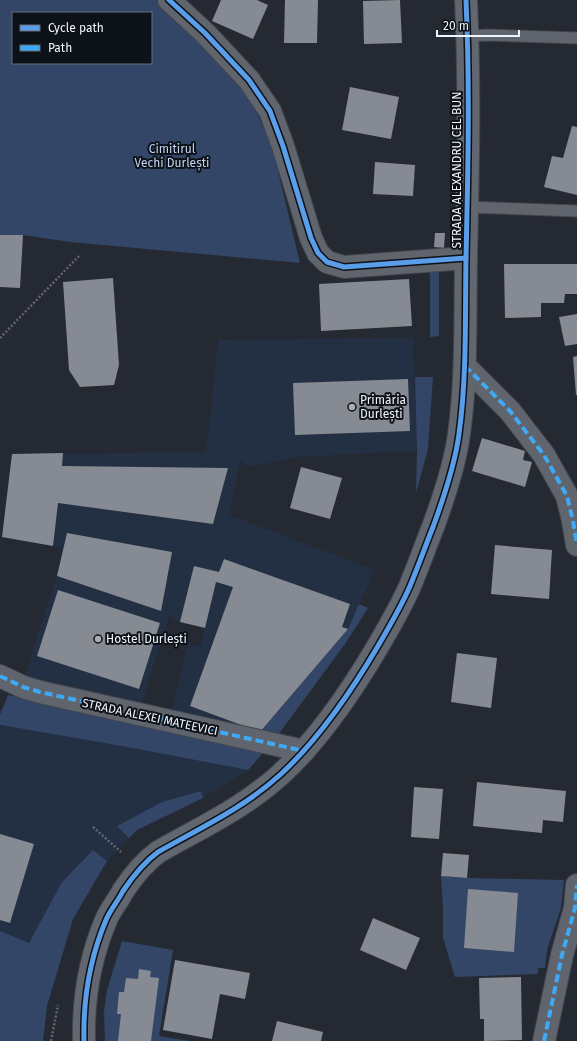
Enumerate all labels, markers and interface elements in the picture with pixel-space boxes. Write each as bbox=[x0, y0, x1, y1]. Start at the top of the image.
legend bbox=[12, 12, 152, 64]
scale bar bbox=[437, 12, 519, 38]
text: 20 m bbox=[443, 19, 469, 33]
text: Cycle path bbox=[48, 21, 104, 35]
text: Path bbox=[48, 41, 72, 55]
street label: STRADA ALEXANDRU CEL BUN bbox=[450, 92, 464, 248]
park label: Cimitirul Vechi Durlești bbox=[135, 142, 209, 171]
place label: Primăria Durlești bbox=[360, 393, 406, 422]
marker: Primăria Durlești bbox=[347, 402, 357, 412]
place label: Hostel Durlești bbox=[106, 632, 187, 647]
marker: Hostel Durlești bbox=[93, 634, 103, 644]
street label: STRADA ALEXEI MATEEVICI bbox=[81, 696, 219, 738]

